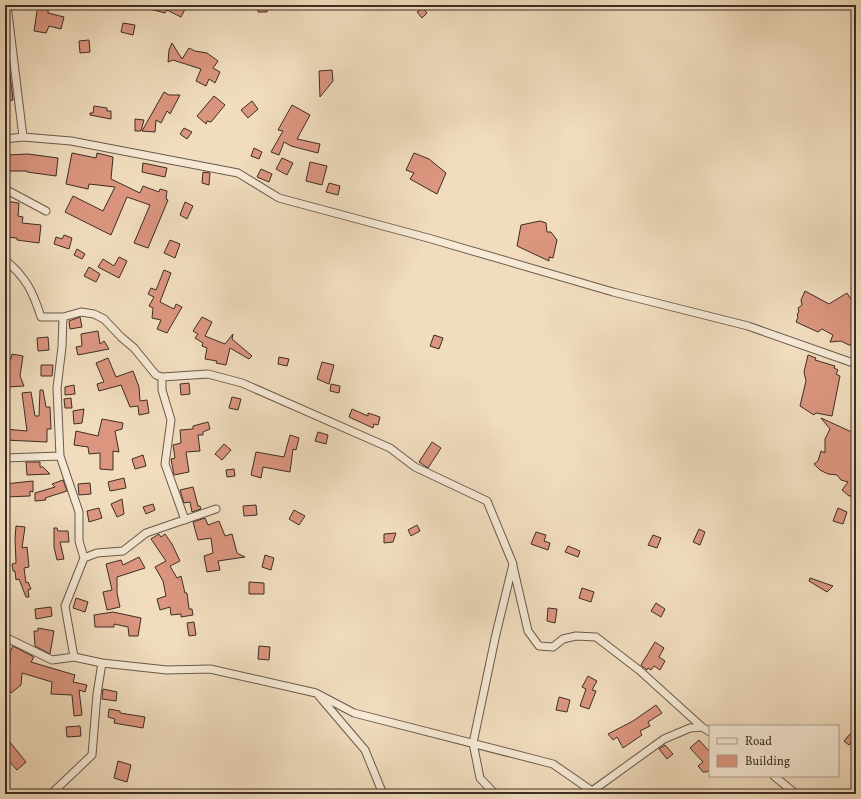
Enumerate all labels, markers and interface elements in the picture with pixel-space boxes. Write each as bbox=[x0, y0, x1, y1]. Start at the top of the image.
legend bbox=[709, 725, 839, 777]
text: Road bbox=[745, 734, 772, 750]
text: Building bbox=[745, 754, 790, 770]

